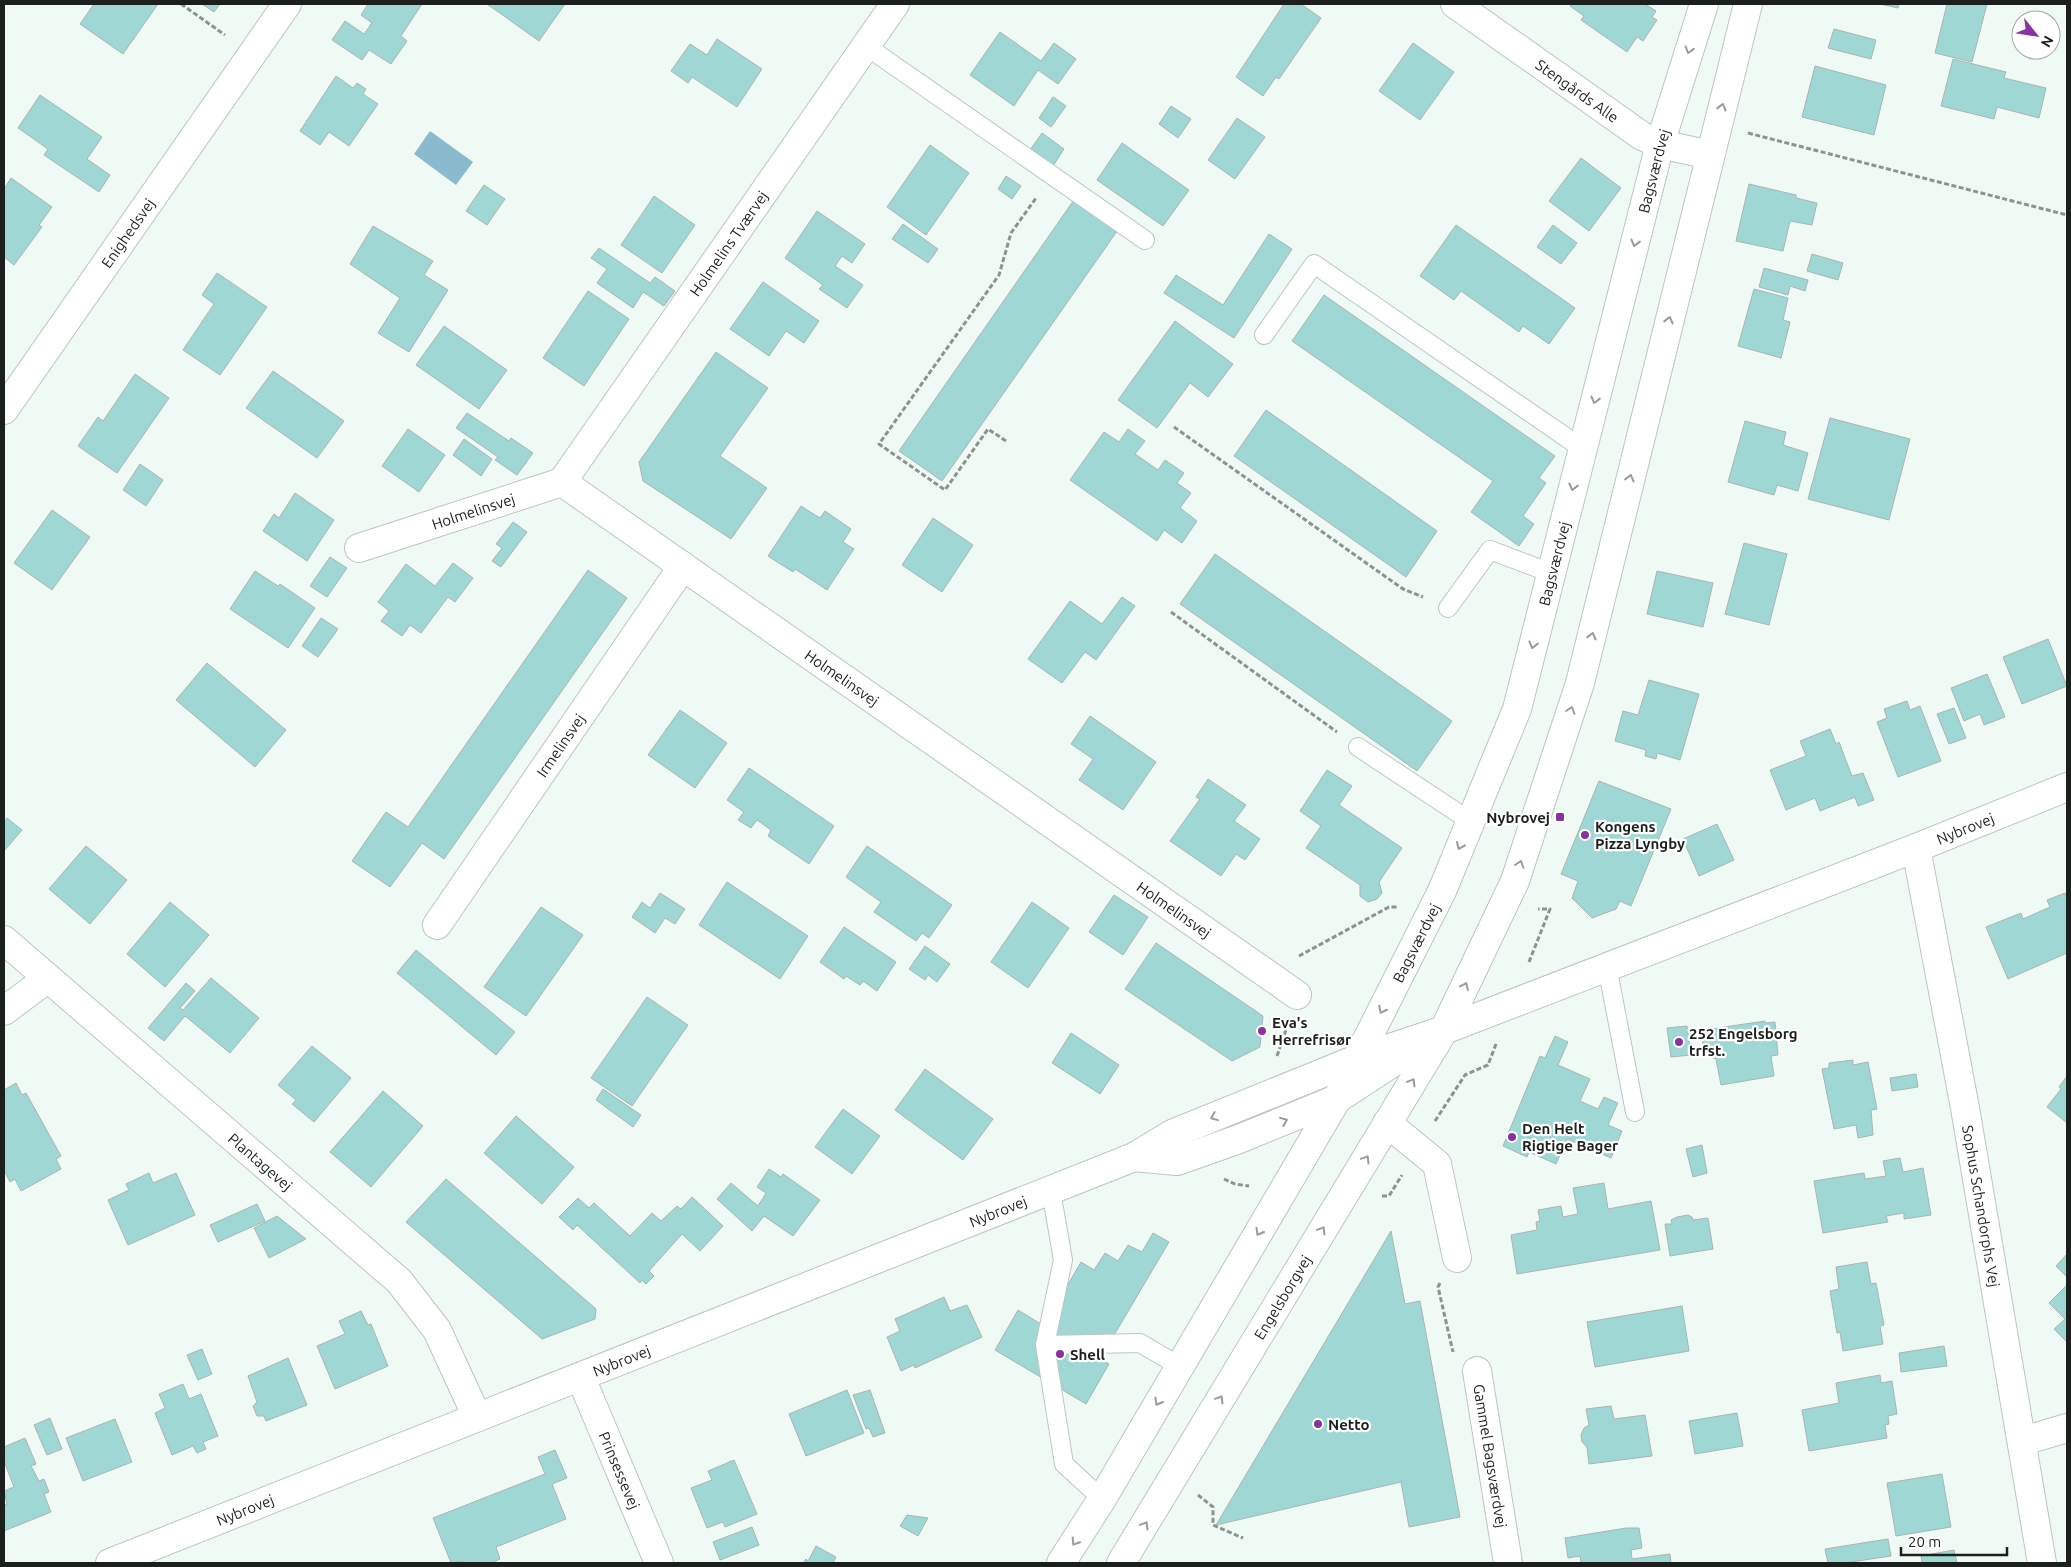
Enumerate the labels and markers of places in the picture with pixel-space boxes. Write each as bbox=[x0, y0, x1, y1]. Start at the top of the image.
place label: Nybrovej bbox=[1486, 809, 1550, 826]
marker: Nybrovej bbox=[1554, 811, 1566, 823]
place label: Kongens Pizza Lyngby bbox=[1595, 818, 1685, 852]
marker: Kongens Pizza Lyngby bbox=[1579, 829, 1591, 841]
place label: Eva's Herrefrisør bbox=[1272, 1014, 1352, 1048]
marker: Eva's Herrefrisør bbox=[1256, 1025, 1268, 1037]
place label: 252 Engelsborg trfst. bbox=[1689, 1025, 1798, 1059]
marker: 252 Engelsborg trfst. bbox=[1673, 1036, 1685, 1048]
place label: Den Helt Rigtige Bager bbox=[1522, 1120, 1619, 1154]
marker: Den Helt Rigtige Bager bbox=[1506, 1131, 1518, 1143]
place label: Shell bbox=[1070, 1346, 1105, 1363]
marker: Shell bbox=[1054, 1348, 1066, 1360]
place label: Netto bbox=[1328, 1416, 1370, 1433]
marker: Netto bbox=[1312, 1418, 1324, 1430]

